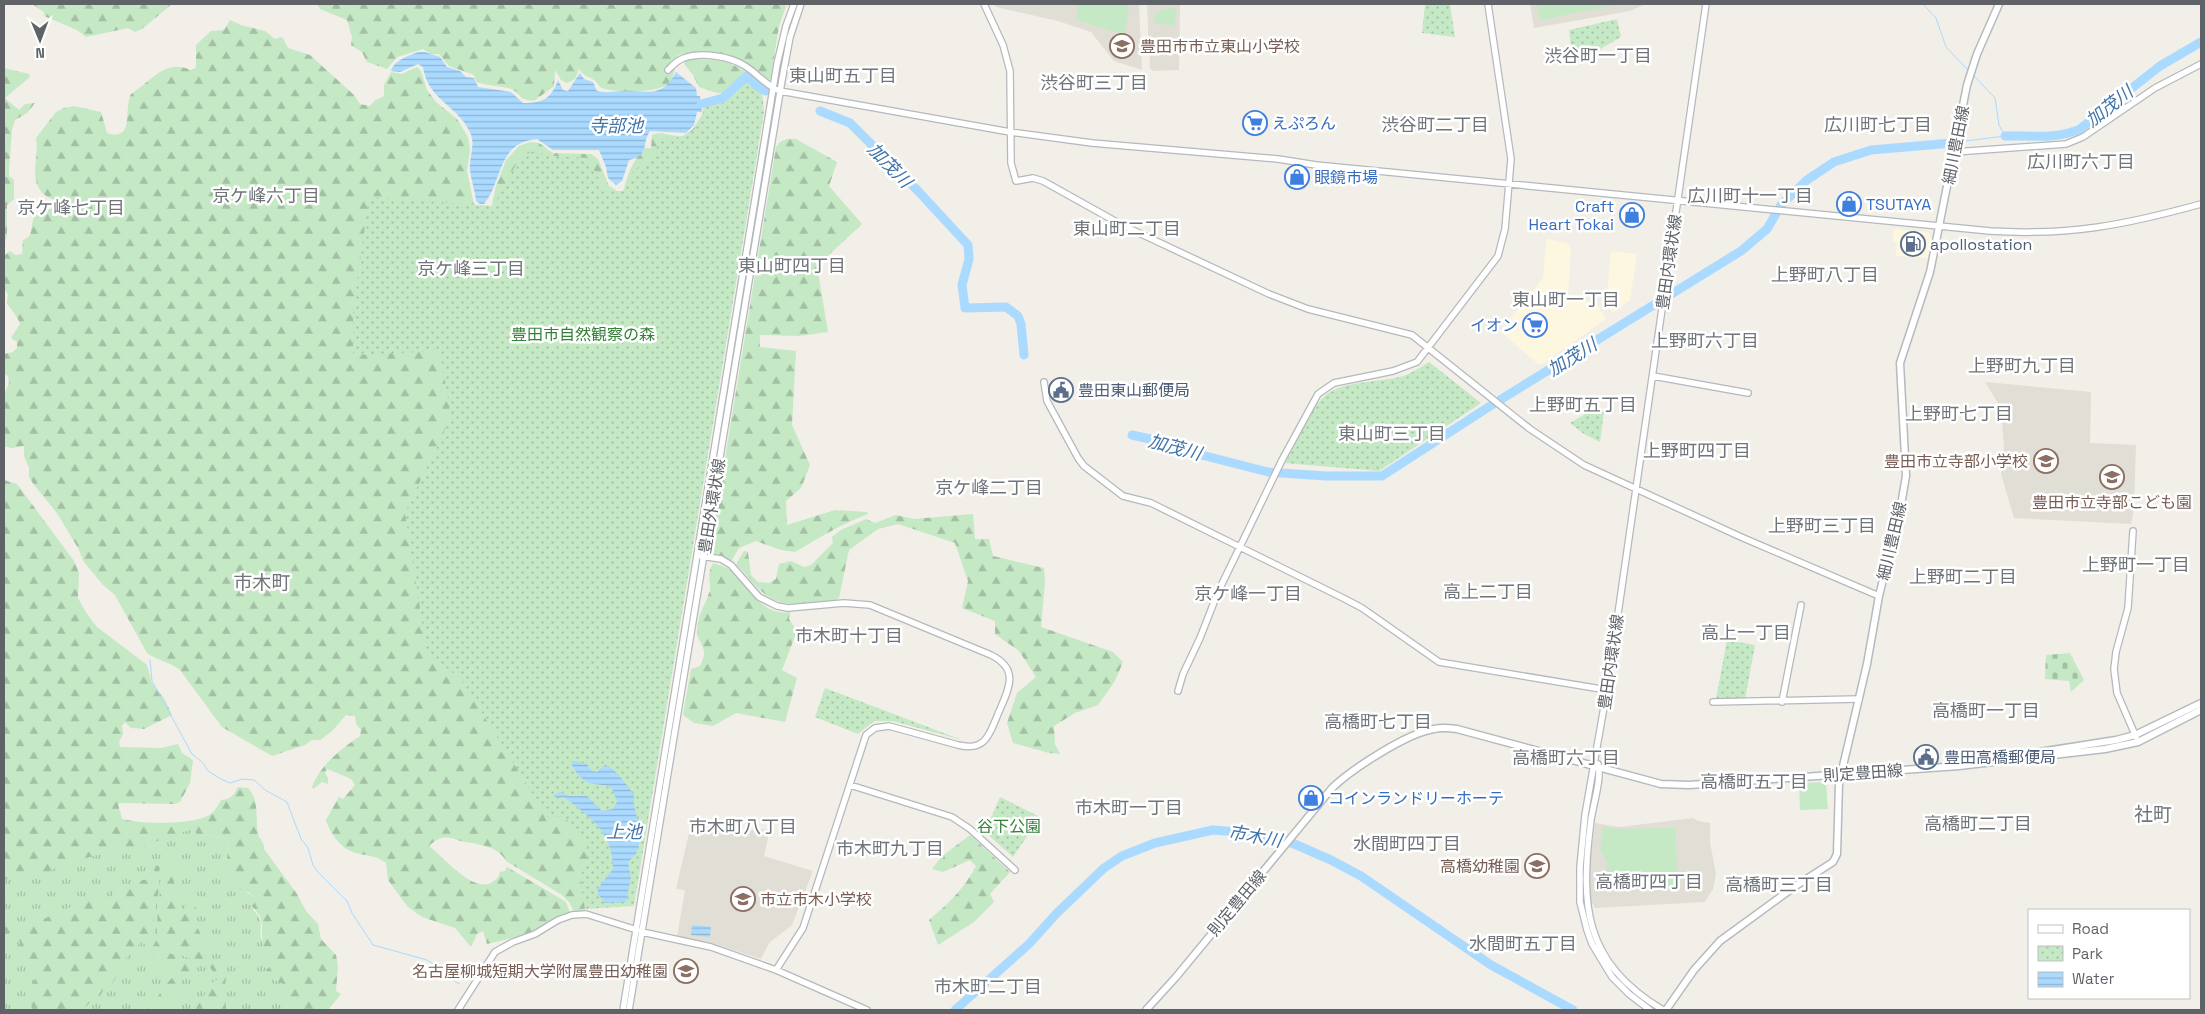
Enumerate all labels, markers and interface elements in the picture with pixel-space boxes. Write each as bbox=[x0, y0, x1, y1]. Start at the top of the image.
north arrow bbox=[15, 15, 65, 65]
school or university icon: 豊田市市立東山小学校 bbox=[1109, 33, 1135, 59]
place label: 豊田市市立東山小学校 bbox=[1140, 36, 1300, 57]
text: N bbox=[35, 44, 45, 62]
district label: 渋谷町一丁目 bbox=[1544, 44, 1652, 67]
district label: 東山町五丁目 bbox=[789, 64, 897, 87]
district label: 渋谷町三丁目 bbox=[1040, 71, 1148, 94]
water label: 加茂川 bbox=[2081, 79, 2139, 132]
street label: 細川豊田線 bbox=[1938, 104, 1974, 186]
supermarket icon: えぷろん bbox=[1242, 110, 1268, 136]
place label: えぷろん bbox=[1272, 113, 1336, 134]
district label: 渋谷町二丁目 bbox=[1381, 113, 1489, 136]
district label: 広川町七丁目 bbox=[1824, 113, 1932, 136]
water label: 寺部池 bbox=[589, 114, 645, 137]
water label: 加茂川 bbox=[863, 138, 918, 194]
district label: 広川町六丁目 bbox=[2027, 150, 2135, 173]
shop icon: 眼鏡市場 bbox=[1284, 164, 1310, 190]
place label: 眼鏡市場 bbox=[1314, 167, 1378, 188]
district label: 京ケ峰六丁目 bbox=[212, 184, 320, 207]
district label: 広川町十一丁目 bbox=[1687, 184, 1813, 207]
shop icon: TSUTAYA bbox=[1836, 191, 1862, 217]
place label: TSUTAYA bbox=[1866, 194, 1931, 215]
district label: 京ケ峰七丁目 bbox=[17, 196, 125, 219]
place label: Craft Heart Tokai bbox=[1529, 196, 1614, 235]
shop icon: Craft Heart Tokai bbox=[1619, 202, 1645, 228]
street label: 豊田内環状線 bbox=[1652, 213, 1686, 311]
district label: 東山町二丁目 bbox=[1073, 217, 1181, 240]
fuel station icon: apollostation bbox=[1900, 231, 1926, 257]
place label: apollostation bbox=[1930, 234, 2032, 255]
district label: 東山町四丁目 bbox=[738, 254, 846, 277]
district label: 京ケ峰三丁目 bbox=[417, 257, 525, 280]
district label: 上野町八丁目 bbox=[1771, 263, 1879, 286]
district label: 東山町一丁目 bbox=[1512, 288, 1620, 311]
supermarket icon: イオン bbox=[1522, 312, 1548, 338]
place label: イオン bbox=[1470, 315, 1518, 336]
park label: 豊田市自然観察の森 bbox=[511, 324, 655, 345]
district label: 上野町六丁目 bbox=[1651, 329, 1759, 352]
water label: 加茂川 bbox=[1543, 332, 1603, 381]
district label: 上野町九丁目 bbox=[1968, 354, 2076, 377]
public building icon: 豊田東山郵便局 bbox=[1048, 377, 1074, 403]
place label: 豊田東山郵便局 bbox=[1078, 380, 1190, 401]
district label: 上野町五丁目 bbox=[1529, 393, 1637, 416]
district label: 上野町七丁目 bbox=[1905, 402, 2013, 425]
district label: 東山町三丁目 bbox=[1338, 422, 1446, 445]
water label: 加茂川 bbox=[1146, 429, 1206, 466]
district label: 上野町四丁目 bbox=[1643, 439, 1751, 462]
school or university icon: 豊田市立寺部小学校 bbox=[2033, 448, 2059, 474]
place label: 豊田市立寺部小学校 bbox=[1884, 451, 2028, 472]
street label: 豊田外環状線 bbox=[694, 457, 730, 555]
school or university icon: 豊田市立寺部こども園 bbox=[2099, 464, 2125, 490]
district label: 京ケ峰二丁目 bbox=[935, 476, 1043, 499]
place label: 豊田市立寺部こども園 bbox=[2032, 492, 2192, 513]
street label: 細川豊田線 bbox=[1873, 500, 1911, 582]
district label: 上野町三丁目 bbox=[1768, 514, 1876, 537]
district label: 上野町一丁目 bbox=[2082, 553, 2190, 576]
district label: 上野町二丁目 bbox=[1909, 565, 2017, 588]
district label: 市木町 bbox=[233, 570, 291, 595]
district label: 高上二丁目 bbox=[1443, 580, 1533, 603]
district label: 京ケ峰一丁目 bbox=[1194, 582, 1302, 605]
street label: 豊田内環状線 bbox=[1594, 613, 1628, 711]
district label: 高上一丁目 bbox=[1701, 621, 1791, 644]
district label: 市木町十丁目 bbox=[795, 624, 903, 647]
district label: 高橋町一丁目 bbox=[1932, 699, 2040, 722]
district label: 高橋町七丁目 bbox=[1324, 710, 1432, 733]
public building icon: 豊田高橋郵便局 bbox=[1913, 744, 1939, 770]
district label: 高橋町六丁目 bbox=[1512, 746, 1620, 769]
place label: 豊田高橋郵便局 bbox=[1944, 747, 2056, 768]
street label: 則定豊田線 bbox=[1822, 760, 1904, 786]
district label: 高橋町五丁目 bbox=[1700, 770, 1808, 793]
shop icon: コインランドリーホーテ bbox=[1298, 785, 1324, 811]
place label: コインランドリーホーテ bbox=[1328, 788, 1504, 809]
district label: 市木町一丁目 bbox=[1075, 796, 1183, 819]
district label: 社町 bbox=[2134, 802, 2172, 827]
district label: 高橋町二丁目 bbox=[1924, 812, 2032, 835]
district label: 市木町八丁目 bbox=[689, 815, 797, 838]
park label: 谷下公園 bbox=[977, 816, 1041, 837]
water label: 上池 bbox=[606, 820, 644, 843]
water label: 市木川 bbox=[1226, 820, 1286, 852]
district label: 水間町四丁目 bbox=[1353, 832, 1461, 855]
district label: 市木町九丁目 bbox=[836, 837, 944, 860]
school or university icon: 高橋幼稚園 bbox=[1524, 853, 1550, 879]
place label: 高橋幼稚園 bbox=[1440, 856, 1520, 877]
street label: 則定豊田線 bbox=[1203, 866, 1271, 940]
district label: 高橋町四丁目 bbox=[1595, 870, 1703, 893]
district label: 高橋町三丁目 bbox=[1725, 873, 1833, 896]
school or university icon: 市立市木小学校 bbox=[730, 886, 756, 912]
place label: 市立市木小学校 bbox=[760, 889, 872, 910]
legend bbox=[2028, 909, 2190, 999]
text: Road bbox=[2072, 919, 2109, 938]
district label: 水間町五丁目 bbox=[1469, 932, 1577, 955]
text: Park bbox=[2072, 944, 2103, 963]
school or university icon: 名古屋柳城短期大学附属豊田幼稚園 bbox=[673, 958, 699, 984]
place label: 名古屋柳城短期大学附属豊田幼稚園 bbox=[412, 961, 668, 982]
text: Water bbox=[2072, 969, 2115, 988]
district label: 市木町二丁目 bbox=[934, 975, 1042, 998]

